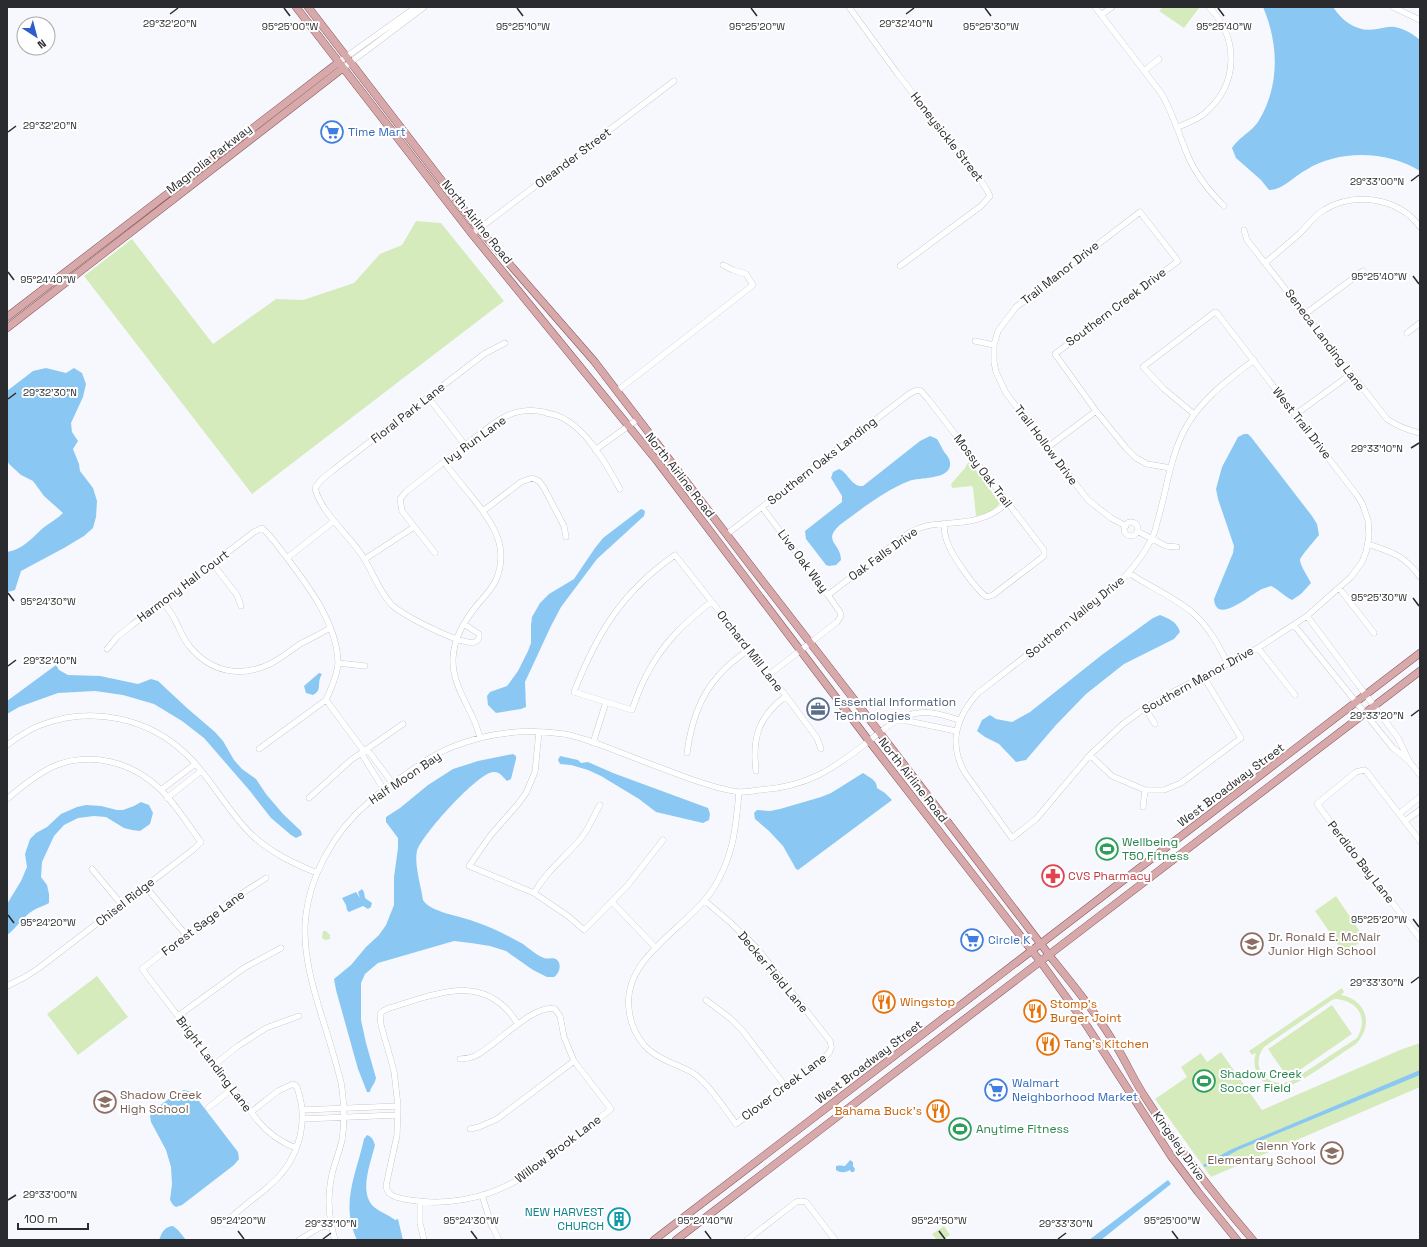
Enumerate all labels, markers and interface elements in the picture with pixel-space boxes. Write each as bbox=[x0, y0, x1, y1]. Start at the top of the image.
north arrow bbox=[16, 16, 56, 56]
text: 29°32'20"N bbox=[143, 17, 197, 30]
text: 29°32'40"N bbox=[879, 17, 933, 30]
text: 95°25'00"W bbox=[262, 20, 318, 33]
text: 95°25'10"W bbox=[496, 20, 550, 33]
text: 95°25'20"W bbox=[729, 20, 785, 33]
text: 95°25'30"W bbox=[963, 20, 1019, 33]
text: 95°25'40"W bbox=[1196, 20, 1252, 33]
text: N bbox=[35, 36, 49, 52]
street label: Honeysickle Street bbox=[907, 89, 987, 185]
text: 29°32'20"N bbox=[23, 119, 77, 132]
supermarket icon: Time Mart bbox=[319, 119, 345, 145]
street label: Magnolia Parkway bbox=[163, 121, 255, 197]
place label: Time Mart bbox=[348, 124, 406, 140]
street label: Oleander Street bbox=[532, 124, 614, 192]
text: 29°33'00"N bbox=[1350, 175, 1404, 188]
street label: North Airline Road bbox=[438, 177, 516, 267]
street label: Trail Manor Drive bbox=[1018, 238, 1102, 308]
street label: Southern Creek Drive bbox=[1063, 264, 1169, 350]
text: 95°25'40"W bbox=[1351, 270, 1407, 283]
text: 95°24'40"W bbox=[20, 273, 76, 286]
street label: Seneca Landing Lane bbox=[1281, 286, 1369, 394]
street label: Floral Park Lane bbox=[368, 379, 448, 447]
street label: West Trail Drive bbox=[1269, 384, 1335, 462]
text: 29°32'30"N bbox=[23, 386, 77, 399]
street label: Trail Hollow Drive bbox=[1011, 402, 1081, 488]
street label: Ivy Run Lane bbox=[441, 412, 509, 468]
street label: Southern Oaks Landing bbox=[764, 413, 880, 509]
street label: North Airline Road bbox=[642, 429, 718, 521]
street label: Mossy Oak Trail bbox=[950, 431, 1016, 511]
text: 29°33'10"N bbox=[1351, 442, 1403, 455]
street label: Oak Falls Drive bbox=[845, 523, 921, 585]
street label: Live Oak Way bbox=[774, 526, 832, 596]
street label: Harmony Hall Court bbox=[134, 546, 232, 626]
street label: Southern Valley Drive bbox=[1022, 572, 1128, 662]
text: 95°25'30"W bbox=[1351, 591, 1407, 604]
text: 95°24'30"W bbox=[20, 595, 76, 608]
street label: Orchard Mill Lane bbox=[713, 607, 787, 695]
street label: Southern Manor Drive bbox=[1139, 643, 1257, 717]
text: 29°32'40"N bbox=[23, 654, 77, 667]
place label: Essential Information Technologies bbox=[834, 694, 956, 724]
office icon: Essential Information Technologies bbox=[805, 696, 831, 722]
text: 29°33'20"N bbox=[1350, 709, 1404, 722]
street label: North Airline Road bbox=[875, 734, 951, 826]
street label: West Broadway Street bbox=[1174, 740, 1288, 830]
street label: Half Moon Bay bbox=[366, 748, 444, 808]
street label: Perdido Bay Lane bbox=[1324, 818, 1398, 906]
place label: Wellbeing T50 Fitness bbox=[1122, 834, 1189, 864]
sports icon: Wellbeing T50 Fitness bbox=[1094, 836, 1120, 862]
pharmacy icon: CVS Pharmacy bbox=[1040, 863, 1066, 889]
place label: CVS Pharmacy bbox=[1068, 868, 1151, 884]
street label: Chisel Ridge bbox=[92, 874, 158, 930]
street label: Forest Sage Lane bbox=[158, 887, 248, 959]
text: 95°25'20"W bbox=[1351, 913, 1407, 926]
text: 95°24'20"W bbox=[20, 916, 76, 929]
supermarket icon: Circle K bbox=[959, 927, 985, 953]
street label: Decker Field Lane bbox=[734, 928, 812, 1016]
place label: Dr. Ronald E. McNair Junior High School bbox=[1268, 929, 1381, 959]
school or university icon: Dr. Ronald E. McNair Junior High School bbox=[1239, 931, 1265, 957]
place label: Circle K bbox=[988, 932, 1031, 948]
text: 29°33'30"N bbox=[1350, 976, 1404, 989]
restaurant icon: Wingstop bbox=[871, 989, 897, 1015]
place label: Wingstop bbox=[900, 994, 955, 1010]
place label: Stomp's Burger Joint bbox=[1050, 996, 1122, 1026]
restaurant icon: Stomp's Burger Joint bbox=[1022, 998, 1048, 1024]
street label: Bright Landing Lane bbox=[173, 1013, 255, 1115]
street label: West Broadway Street bbox=[812, 1017, 926, 1107]
restaurant icon: Tang's Kitchen bbox=[1035, 1031, 1061, 1057]
place label: Tang's Kitchen bbox=[1064, 1036, 1149, 1052]
street label: Clover Creek Lane bbox=[738, 1050, 830, 1124]
place label: Shadow Creek Soccer Field bbox=[1220, 1066, 1302, 1096]
sports icon: Shadow Creek Soccer Field bbox=[1191, 1068, 1217, 1094]
place label: Walmart Neighborhood Market bbox=[1012, 1075, 1138, 1105]
supermarket icon: Walmart Neighborhood Market bbox=[983, 1077, 1009, 1103]
place label: Shadow Creek High School bbox=[120, 1087, 202, 1117]
school or university icon: Shadow Creek High School bbox=[92, 1089, 118, 1115]
restaurant icon: Bahama Buck's bbox=[925, 1098, 951, 1124]
place label: Bahama Buck's bbox=[834, 1103, 922, 1119]
street label: Kingsley Drive bbox=[1149, 1108, 1209, 1184]
street label: Willow Brook Lane bbox=[512, 1111, 604, 1187]
sports icon: Anytime Fitness bbox=[947, 1116, 973, 1142]
place label: Anytime Fitness bbox=[976, 1121, 1069, 1137]
place label: Glenn York Elementary School bbox=[1208, 1138, 1317, 1168]
school or university icon: Glenn York Elementary School bbox=[1319, 1140, 1345, 1166]
text: 29°33'00"N bbox=[23, 1188, 77, 1201]
place label: NEW HARVEST CHURCH bbox=[525, 1204, 604, 1234]
scale bar bbox=[18, 1205, 88, 1231]
building icon: NEW HARVEST CHURCH bbox=[606, 1206, 632, 1232]
text: 100 m bbox=[24, 1211, 58, 1227]
text: 95°24'20"W bbox=[210, 1214, 266, 1227]
text: 95°24'30"W bbox=[443, 1214, 499, 1227]
text: 95°24'40"W bbox=[677, 1214, 733, 1227]
text: 95°24'50"W bbox=[911, 1214, 967, 1227]
text: 95°25'00"W bbox=[1144, 1214, 1200, 1227]
text: 29°33'10"N bbox=[305, 1217, 357, 1230]
text: 29°33'30"N bbox=[1039, 1217, 1093, 1230]

